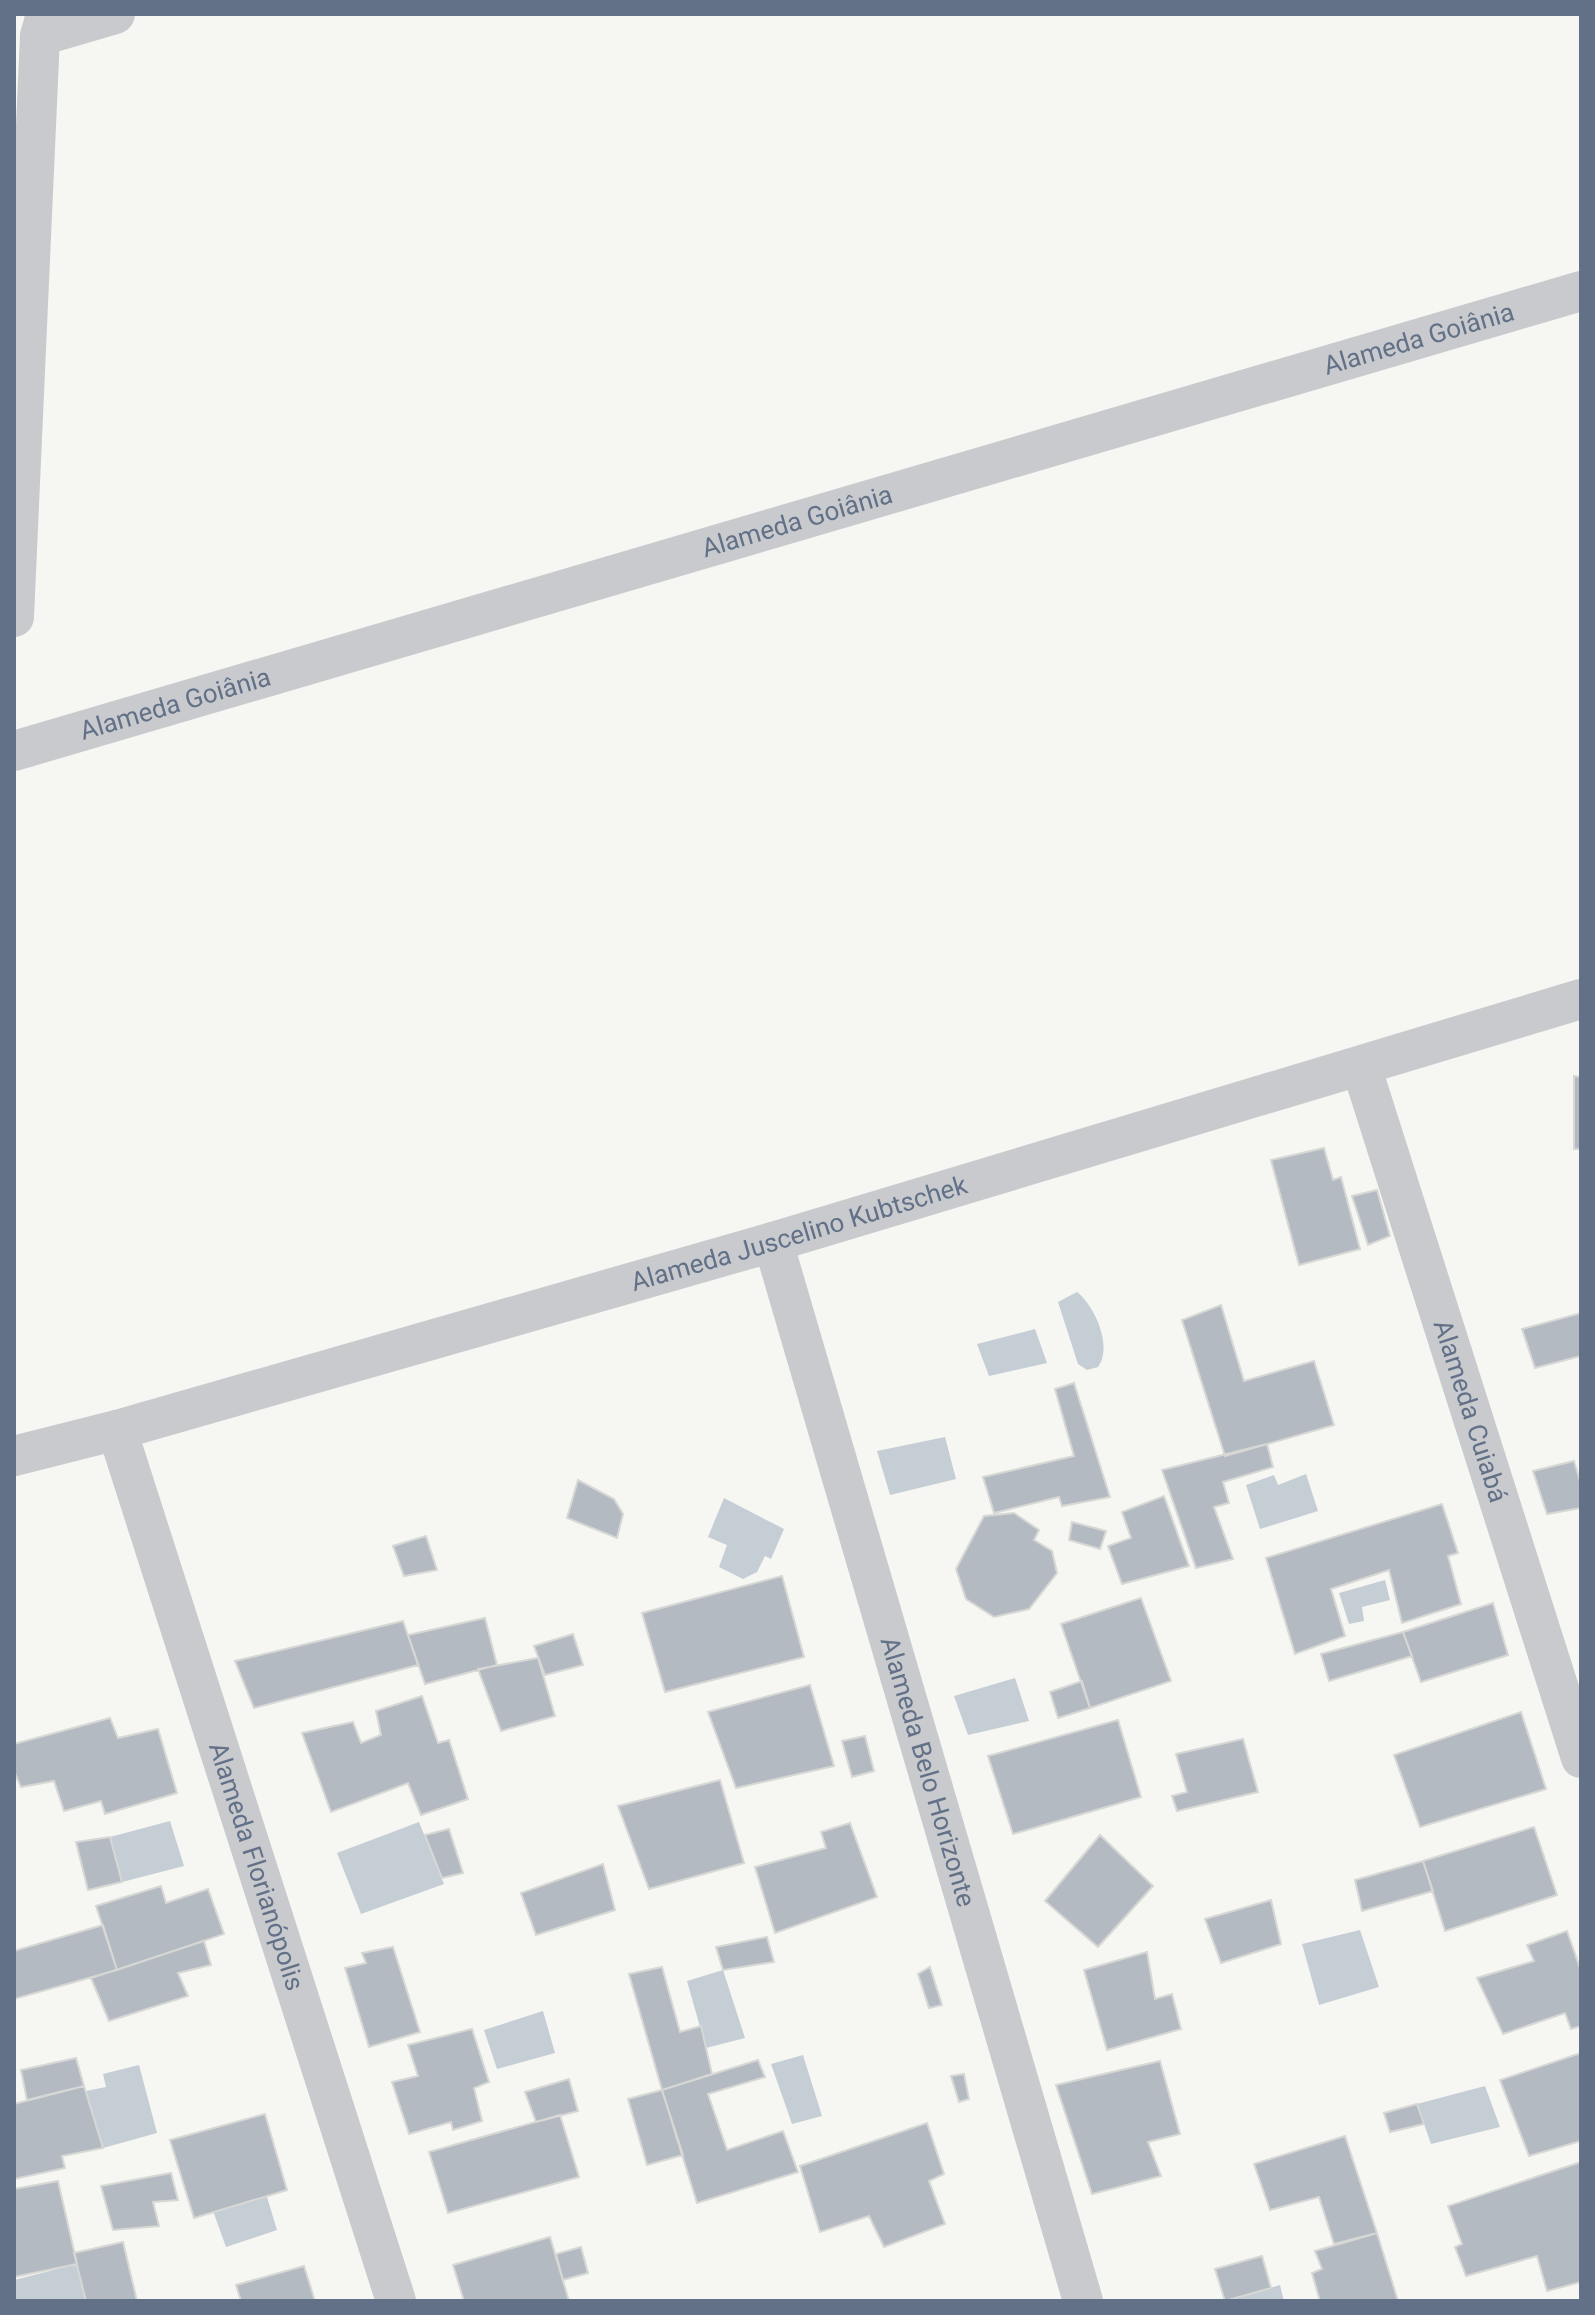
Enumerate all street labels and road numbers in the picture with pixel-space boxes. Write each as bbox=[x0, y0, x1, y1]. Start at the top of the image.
street label: Alameda Goiânia bbox=[1320, 296, 1518, 381]
street label: Alameda Goiânia bbox=[698, 479, 896, 563]
street label: Alameda Goiânia bbox=[76, 662, 274, 746]
street label: Alameda Juscelino Kubtschek bbox=[627, 1169, 971, 1297]
street label: Alameda Cuiabá bbox=[1428, 1316, 1514, 1506]
street label: Alameda Belo Horizonte bbox=[874, 1633, 982, 1910]
street label: Alameda Florianópolis bbox=[203, 1738, 310, 1994]

